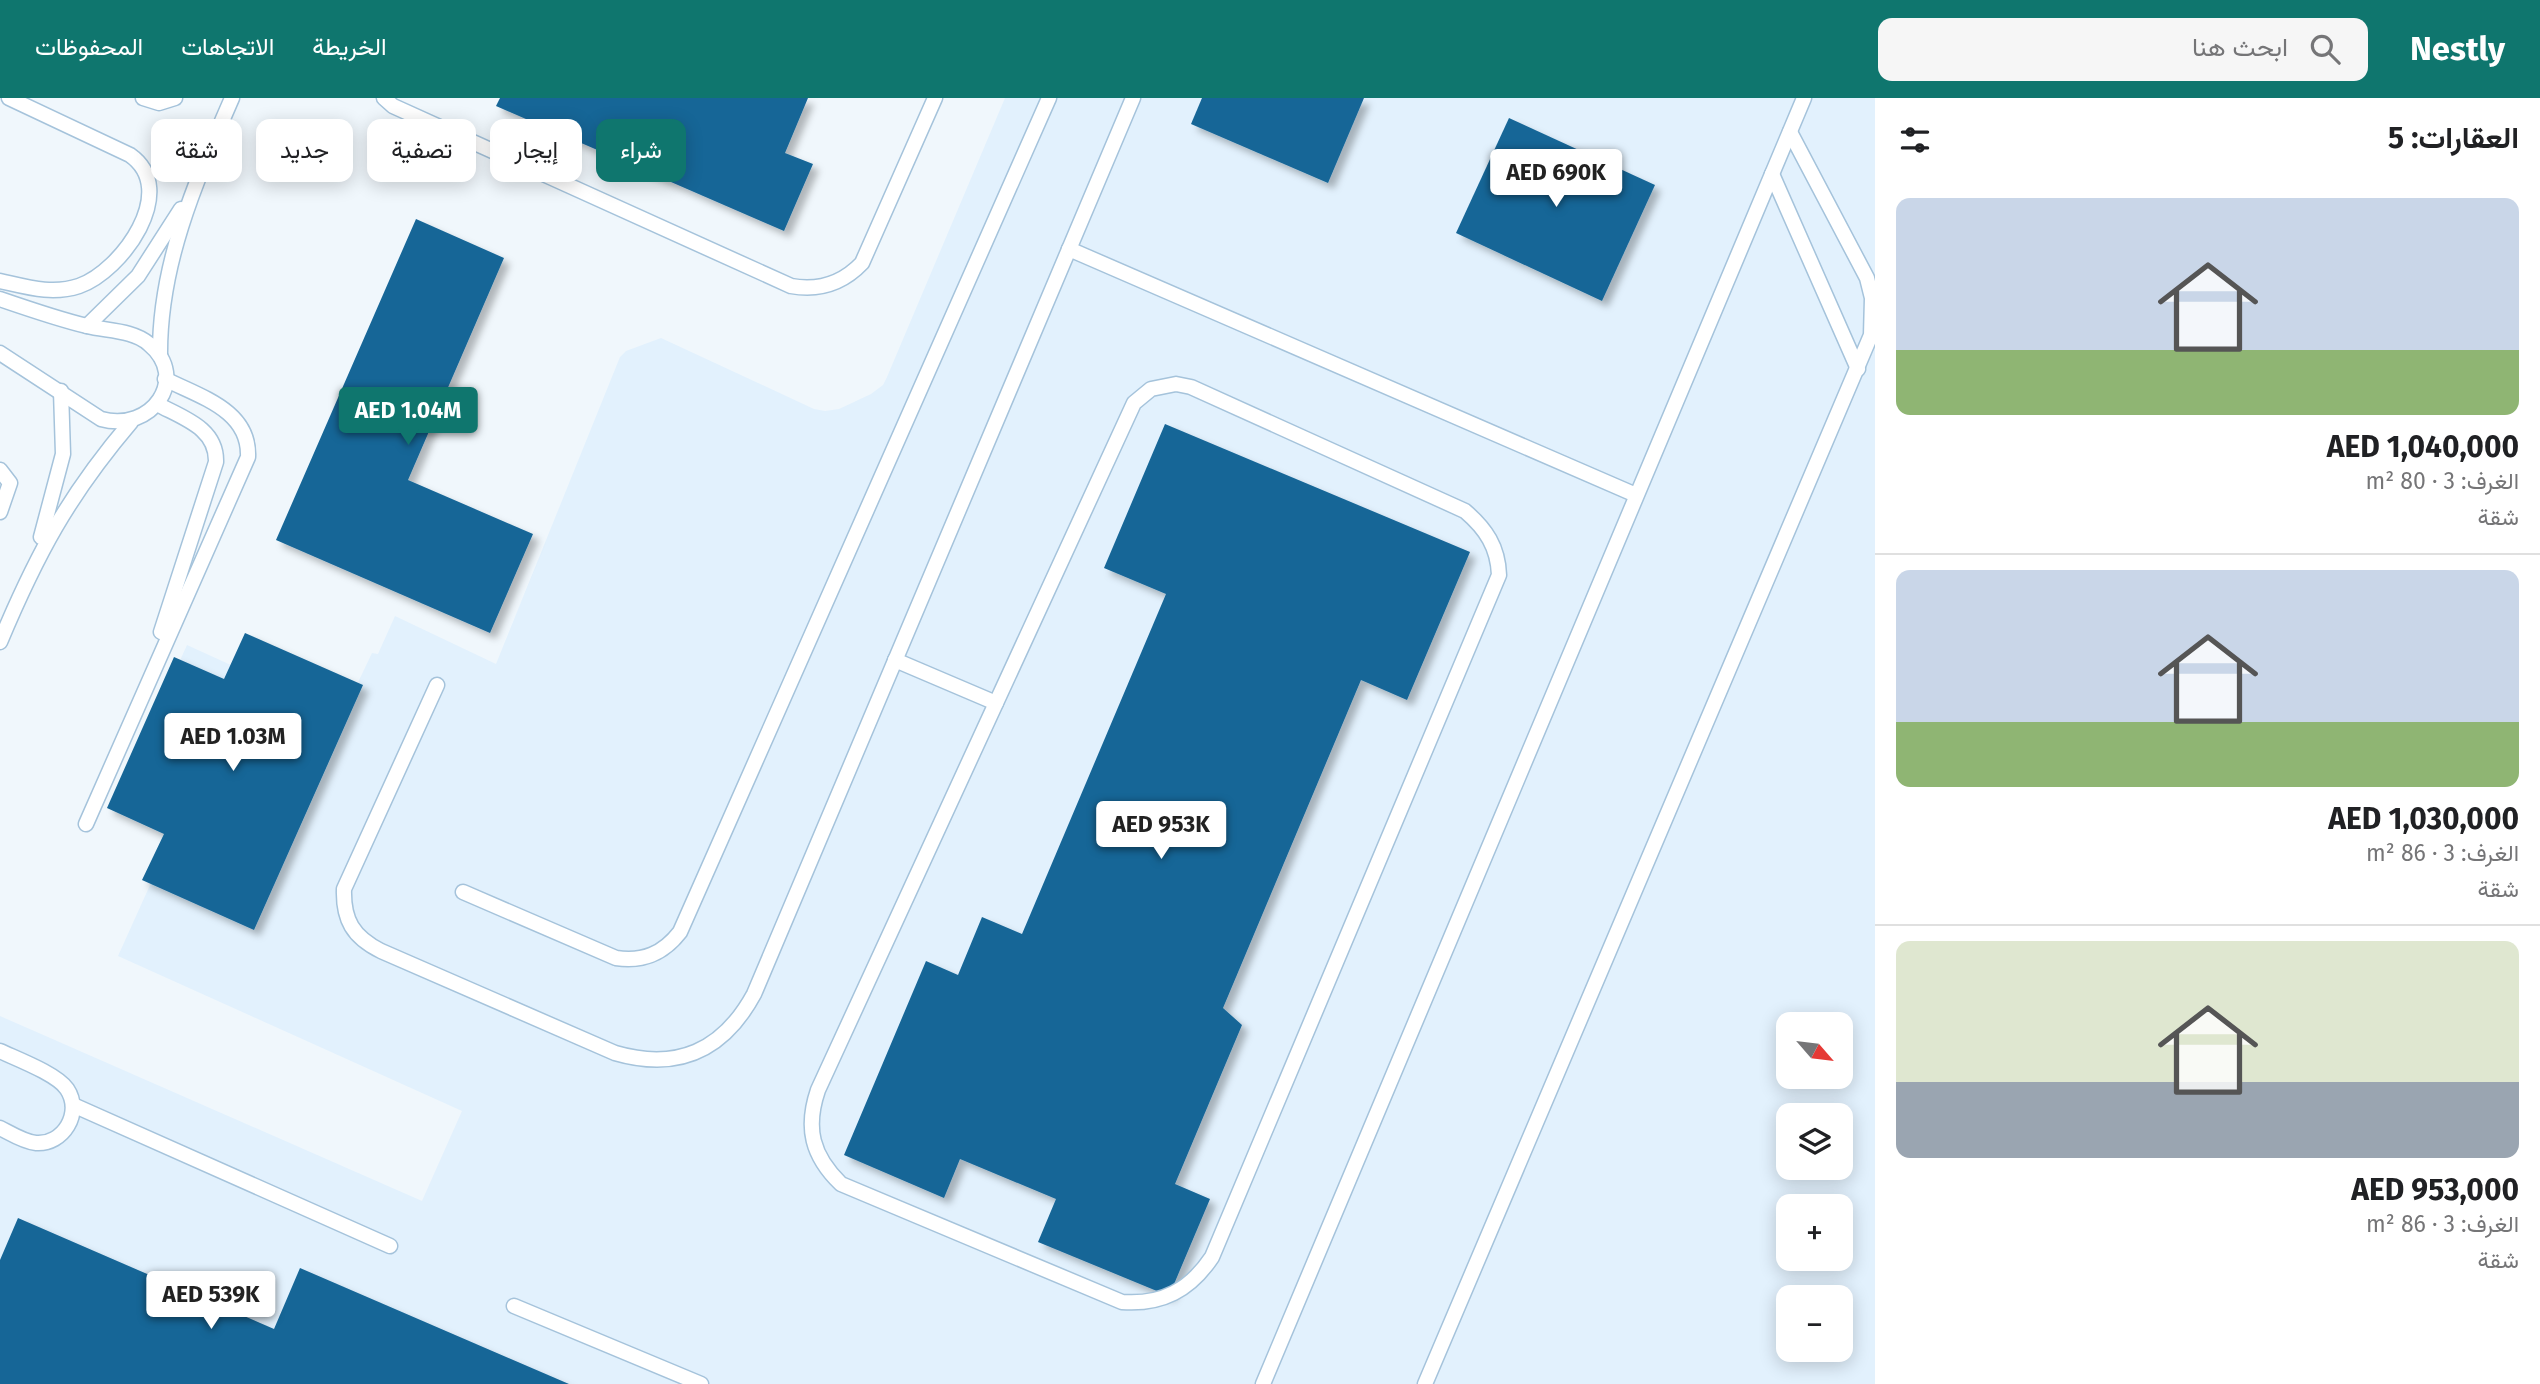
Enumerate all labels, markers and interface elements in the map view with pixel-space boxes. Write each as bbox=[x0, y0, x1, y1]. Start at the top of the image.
search box bbox=[1878, 18, 2368, 81]
text: Nestly bbox=[2410, 29, 2505, 69]
icon: search bbox=[2306, 30, 2344, 68]
text: ابحث هنا bbox=[2192, 32, 2288, 63]
text: المحفوظات bbox=[35, 33, 143, 61]
text: الاتجاهات bbox=[181, 33, 274, 61]
text: الخريطة bbox=[312, 33, 387, 61]
chip: شقة bbox=[151, 119, 242, 182]
chip: جديد bbox=[256, 119, 353, 182]
chip: تصفية bbox=[367, 119, 476, 182]
chip: إيجار bbox=[490, 119, 582, 182]
chip: شراء bbox=[596, 119, 686, 182]
text: العقارات: 5 bbox=[2388, 120, 2519, 156]
icon: filters bbox=[1896, 121, 1934, 159]
pin: AED 690K bbox=[1484, 150, 1628, 209]
text: AED 690K bbox=[1506, 158, 1606, 186]
icon: home bbox=[2145, 244, 2271, 370]
pin: AED 1.04M bbox=[328, 388, 488, 447]
text: AED 1.04M bbox=[355, 396, 461, 424]
text: AED 1,040,000 bbox=[2327, 429, 2519, 465]
text: الغرف: 3 · 80 m² bbox=[2365, 467, 2519, 495]
text: شقة bbox=[2477, 503, 2519, 531]
icon: home bbox=[2145, 616, 2271, 742]
pin: AED 1.03M bbox=[153, 714, 313, 773]
text: AED 1.03M bbox=[180, 722, 286, 750]
text: AED 1,030,000 bbox=[2328, 801, 2519, 837]
pin: AED 953K bbox=[1089, 802, 1233, 861]
text: AED 953K bbox=[1112, 810, 1210, 838]
text: الغرف: 3 · 86 m² bbox=[2366, 839, 2519, 867]
text: شقة bbox=[2477, 875, 2519, 903]
icon: home bbox=[2145, 987, 2271, 1113]
north arrow bbox=[1776, 1012, 1853, 1088]
map controls bbox=[1776, 1012, 1853, 1362]
button: layers bbox=[1776, 1103, 1853, 1180]
text: AED 953,000 bbox=[2351, 1172, 2519, 1208]
button: + bbox=[1776, 1194, 1853, 1271]
text: الغرف: 3 · 86 m² bbox=[2366, 1210, 2519, 1238]
text: شقة bbox=[2477, 1246, 2519, 1274]
pin: AED 539K bbox=[139, 1272, 283, 1331]
text: AED 539K bbox=[162, 1280, 260, 1308]
button: − bbox=[1776, 1285, 1853, 1362]

